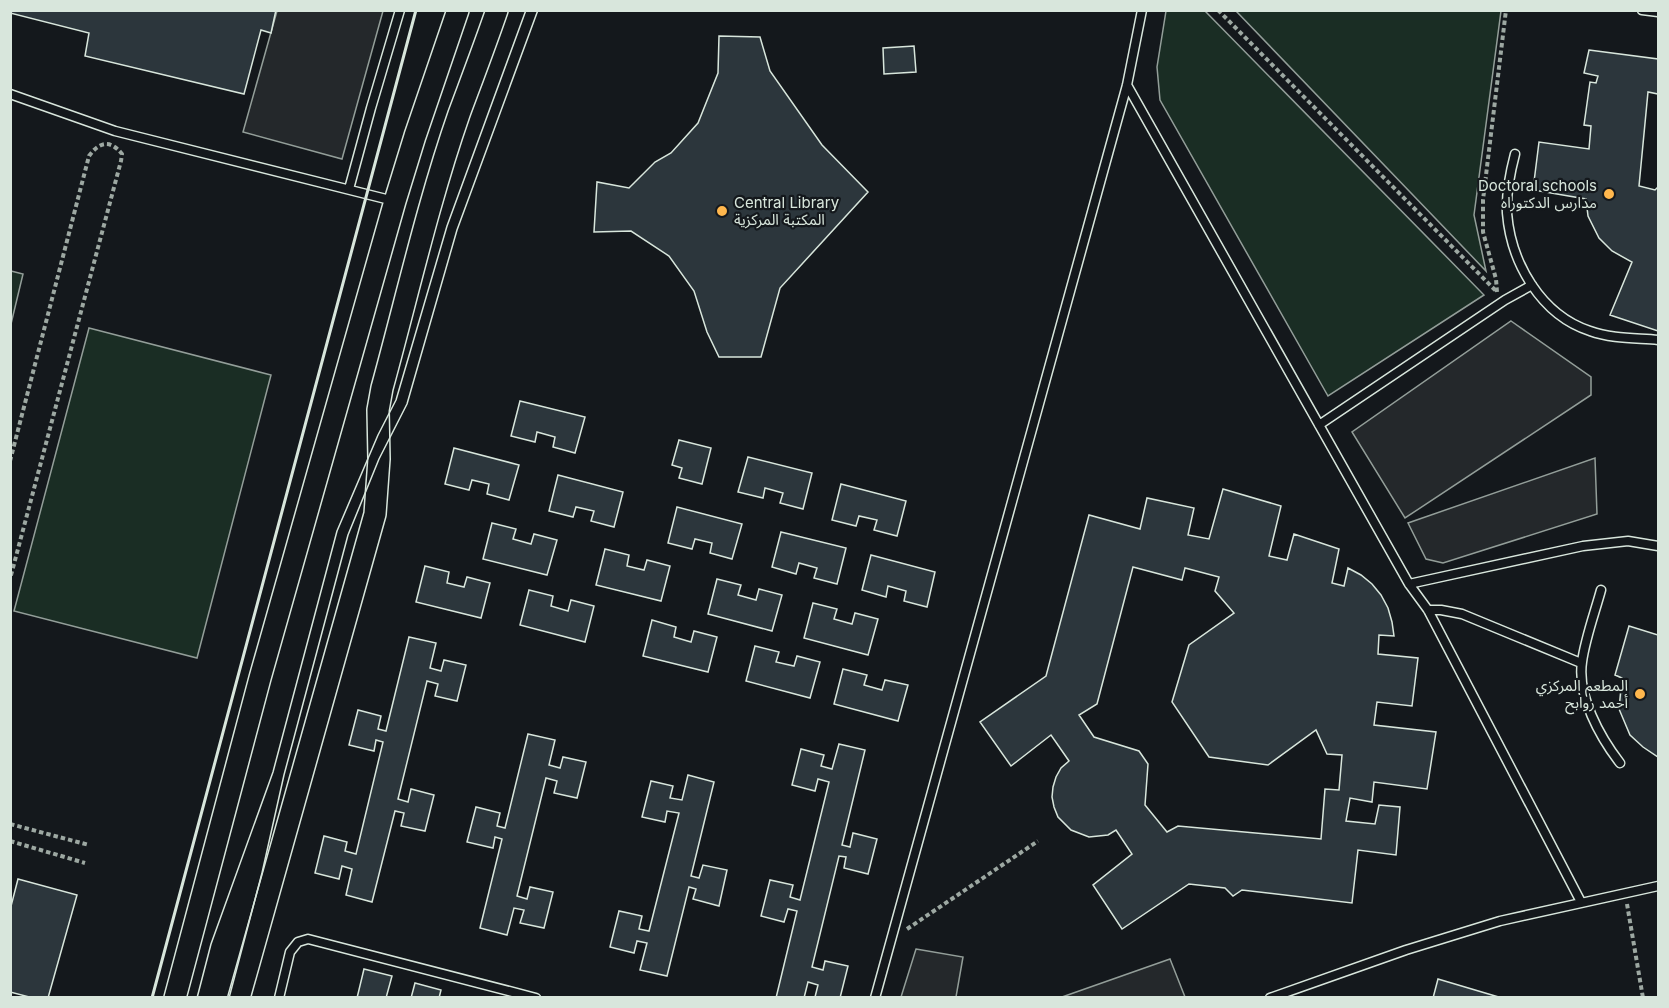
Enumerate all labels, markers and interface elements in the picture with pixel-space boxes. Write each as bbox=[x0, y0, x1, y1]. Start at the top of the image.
place label: Doctoral schools مدارس الدكتوراه bbox=[1478, 176, 1597, 212]
marker: Doctoral schools مدارس الدكتوراه bbox=[1602, 187, 1616, 201]
place label: Central Library المكتبة المركزية bbox=[734, 193, 840, 229]
marker: Central Library المكتبة المركزية bbox=[715, 204, 729, 218]
place label: المطعم المركزي أحمد روابح bbox=[1536, 676, 1628, 715]
marker: المطعم المركزي أحمد روابح bbox=[1633, 687, 1647, 701]

